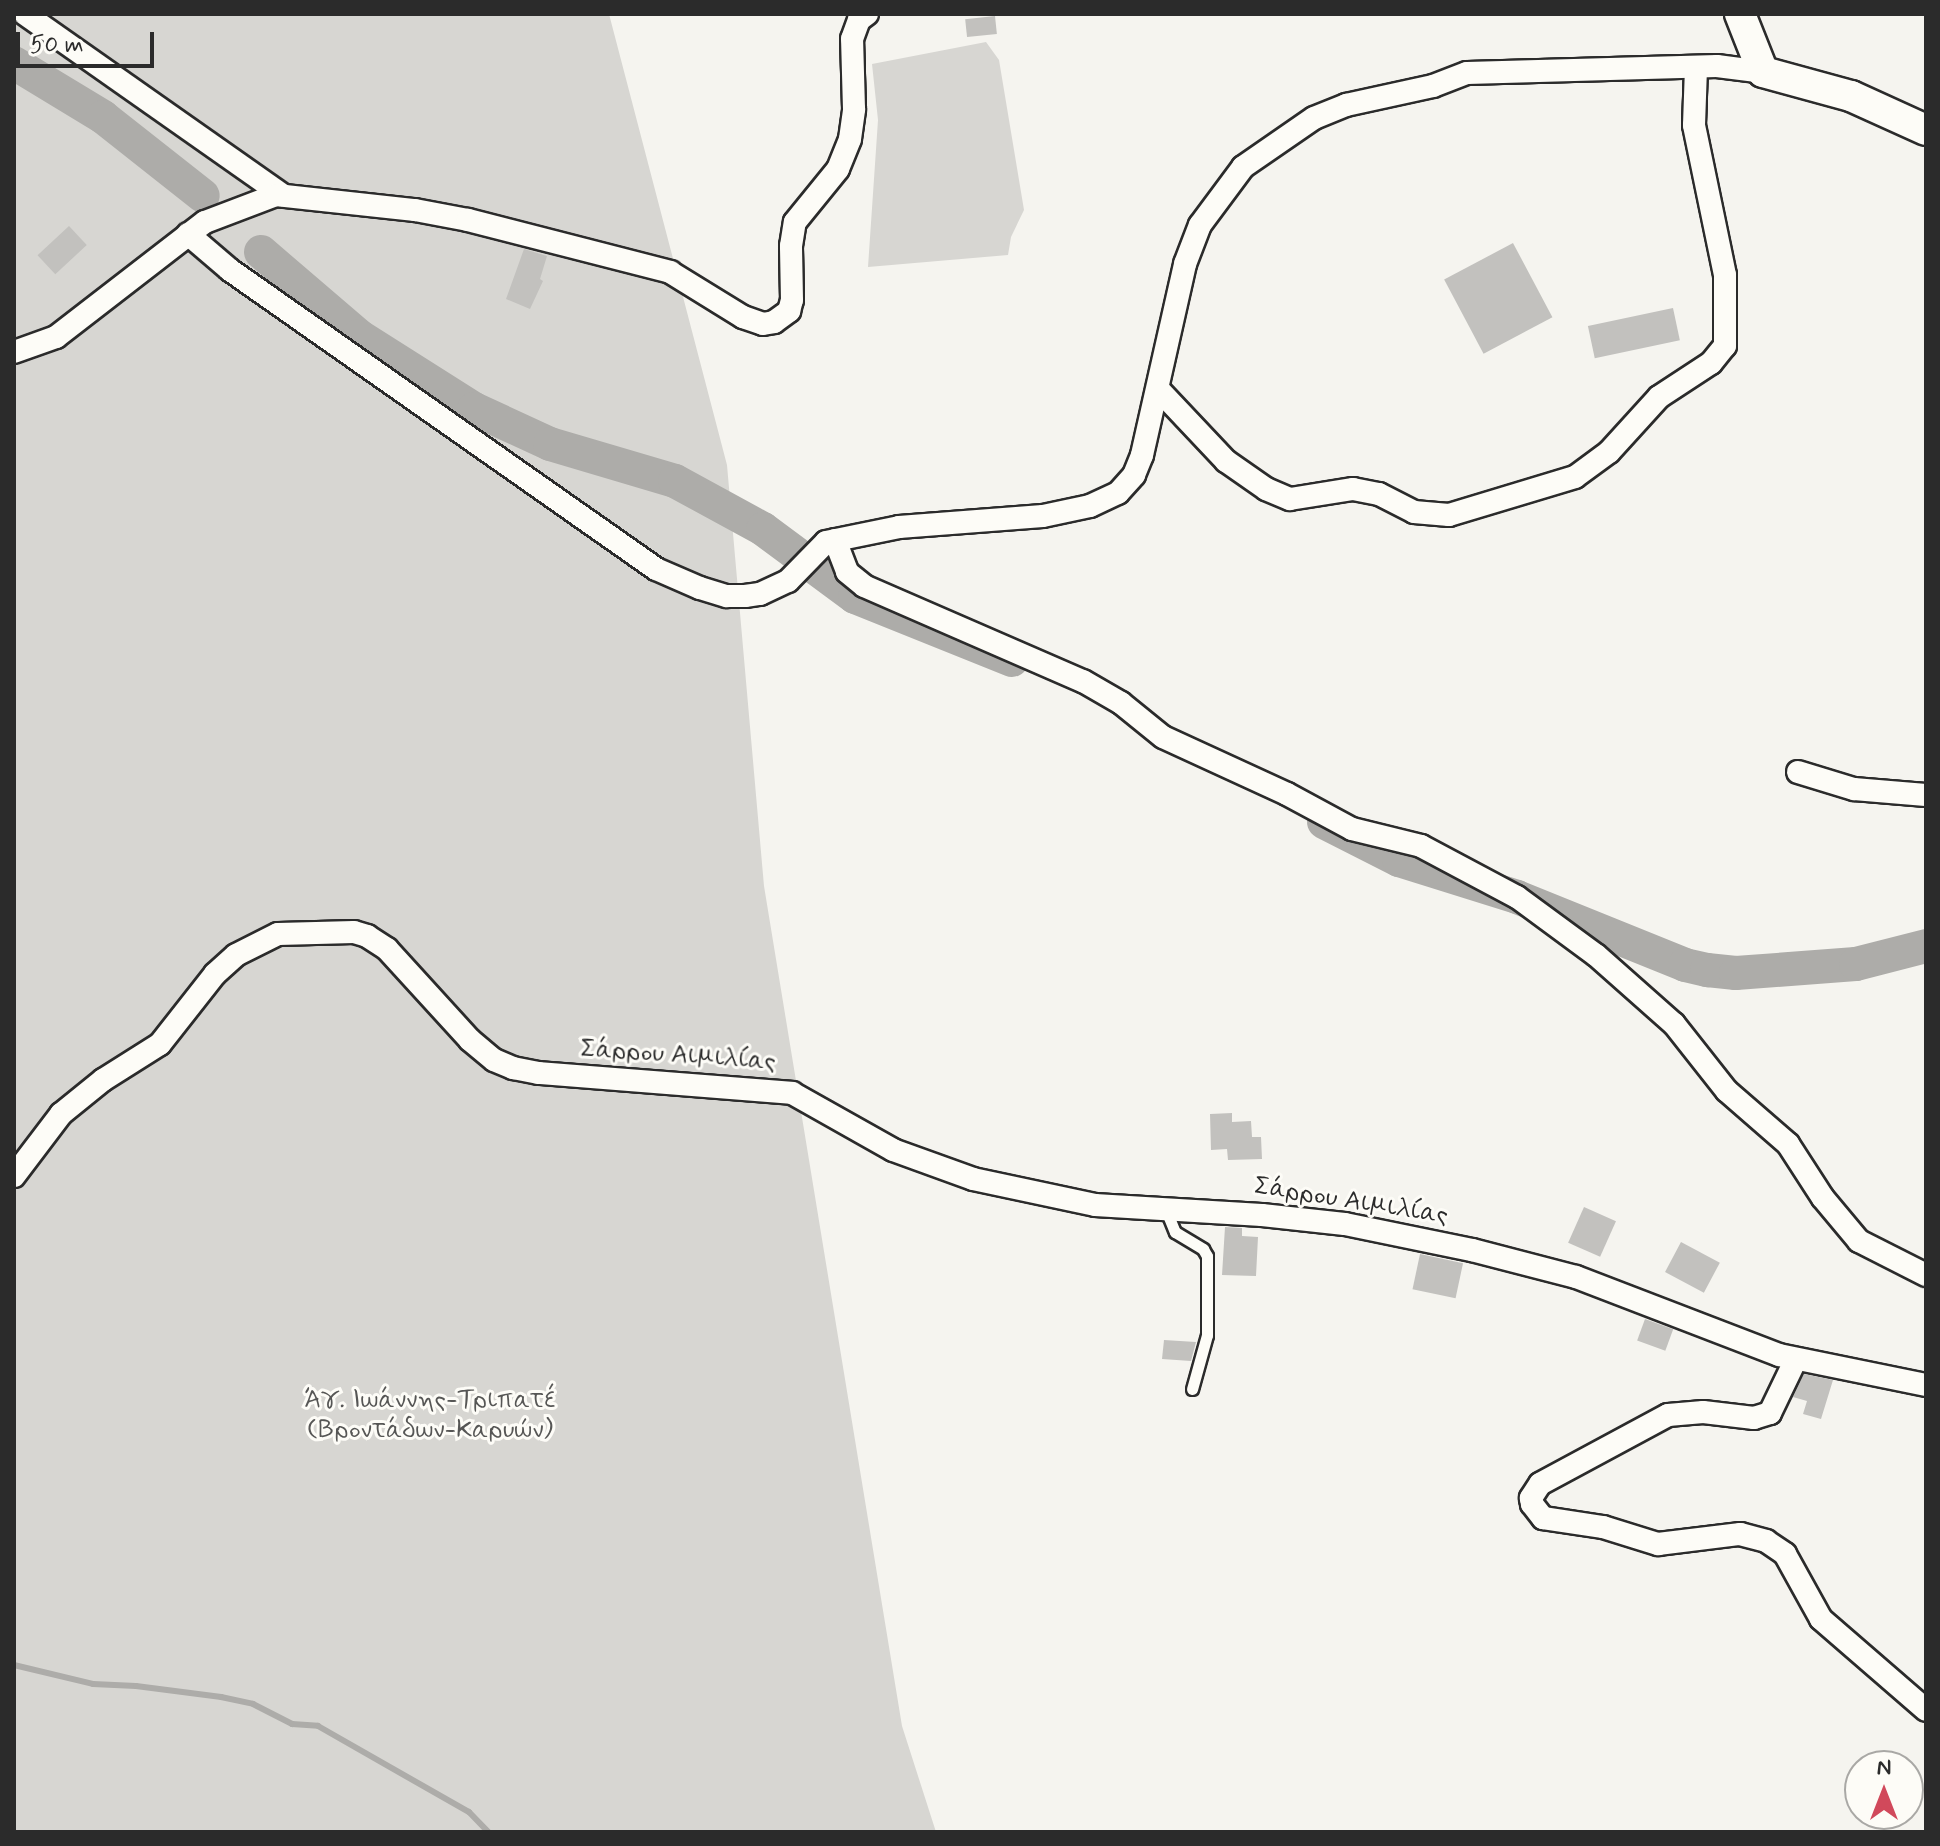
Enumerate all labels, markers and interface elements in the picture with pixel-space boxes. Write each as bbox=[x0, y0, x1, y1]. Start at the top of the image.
scale bar bbox=[20, 16, 158, 66]
text: 50 m bbox=[30, 30, 84, 61]
street label: Σάρρου Αιμιλίας bbox=[579, 1034, 777, 1078]
street label: Σάρρου Αιμιλίας bbox=[1252, 1171, 1450, 1233]
park label: Άγ. Ιωάννης-Τριπατέ (Βροντάδων-Καρυών) bbox=[304, 1385, 556, 1446]
north arrow bbox=[1844, 1750, 1924, 1830]
text: N bbox=[1877, 1754, 1891, 1782]

